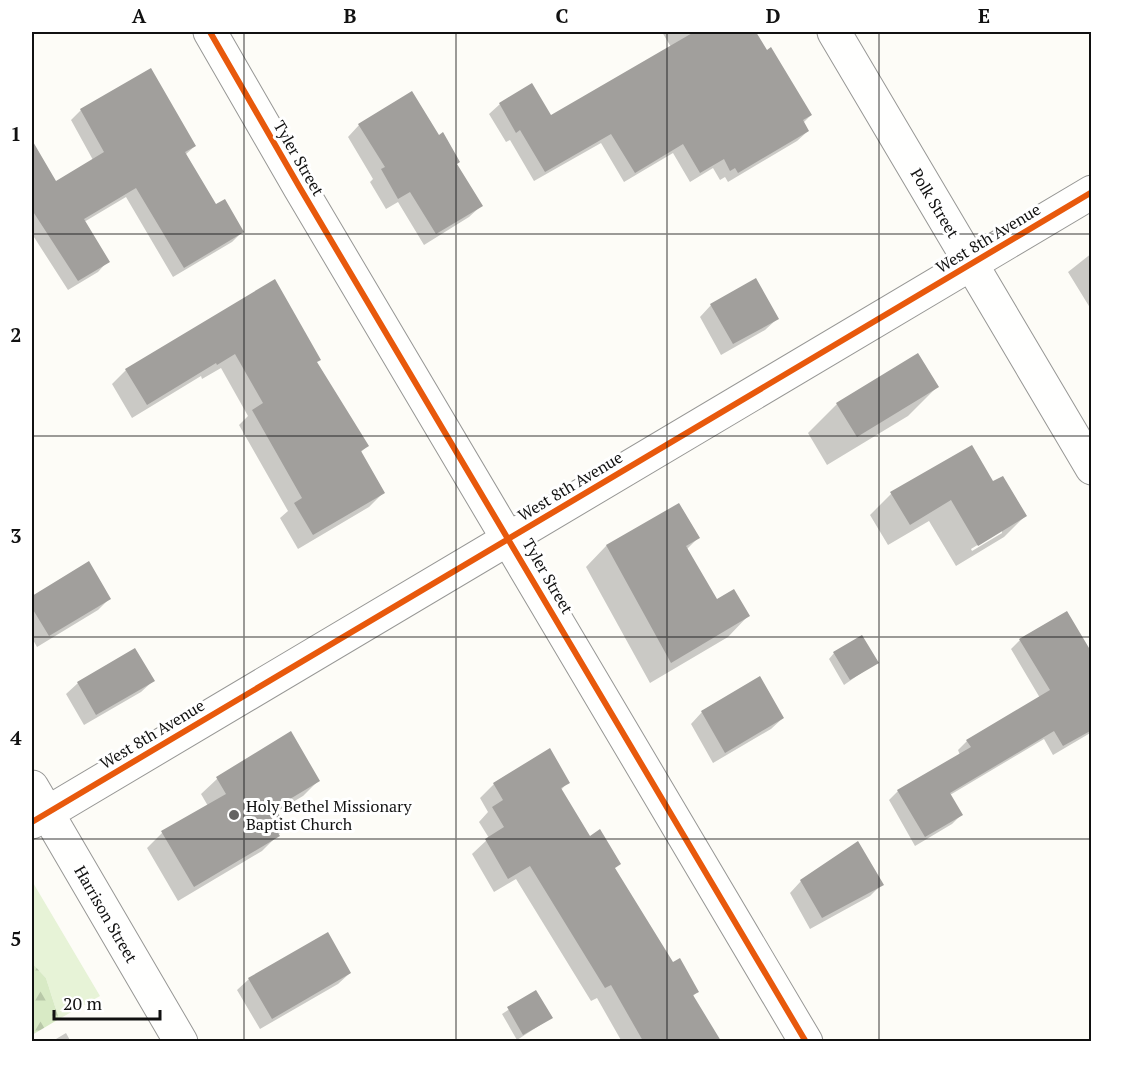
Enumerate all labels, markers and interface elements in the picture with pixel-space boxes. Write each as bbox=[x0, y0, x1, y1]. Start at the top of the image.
text: A bbox=[132, 2, 147, 29]
text: B bbox=[344, 2, 357, 29]
text: C bbox=[555, 2, 569, 29]
text: D bbox=[766, 2, 780, 29]
text: E bbox=[978, 2, 990, 29]
street label: Tyler Street bbox=[269, 116, 329, 200]
text: 1 bbox=[10, 120, 22, 147]
street label: Polk Street bbox=[906, 164, 964, 242]
street label: West 8th Avenue bbox=[932, 198, 1044, 278]
text: 2 bbox=[10, 321, 22, 348]
street label: West 8th Avenue bbox=[514, 446, 626, 526]
text: 3 bbox=[10, 522, 22, 549]
street label: Tyler Street bbox=[518, 534, 578, 618]
street label: West 8th Avenue bbox=[96, 694, 208, 774]
text: 4 bbox=[10, 724, 22, 751]
place label: Holy Bethel Missionary Baptist Church bbox=[246, 795, 412, 835]
marker: Holy Bethel Missionary Baptist Church bbox=[227, 808, 241, 822]
street label: Harrison Street bbox=[69, 861, 143, 967]
text: 5 bbox=[10, 925, 22, 952]
scale bar bbox=[54, 983, 160, 1021]
text: 20 m bbox=[63, 991, 103, 1015]

